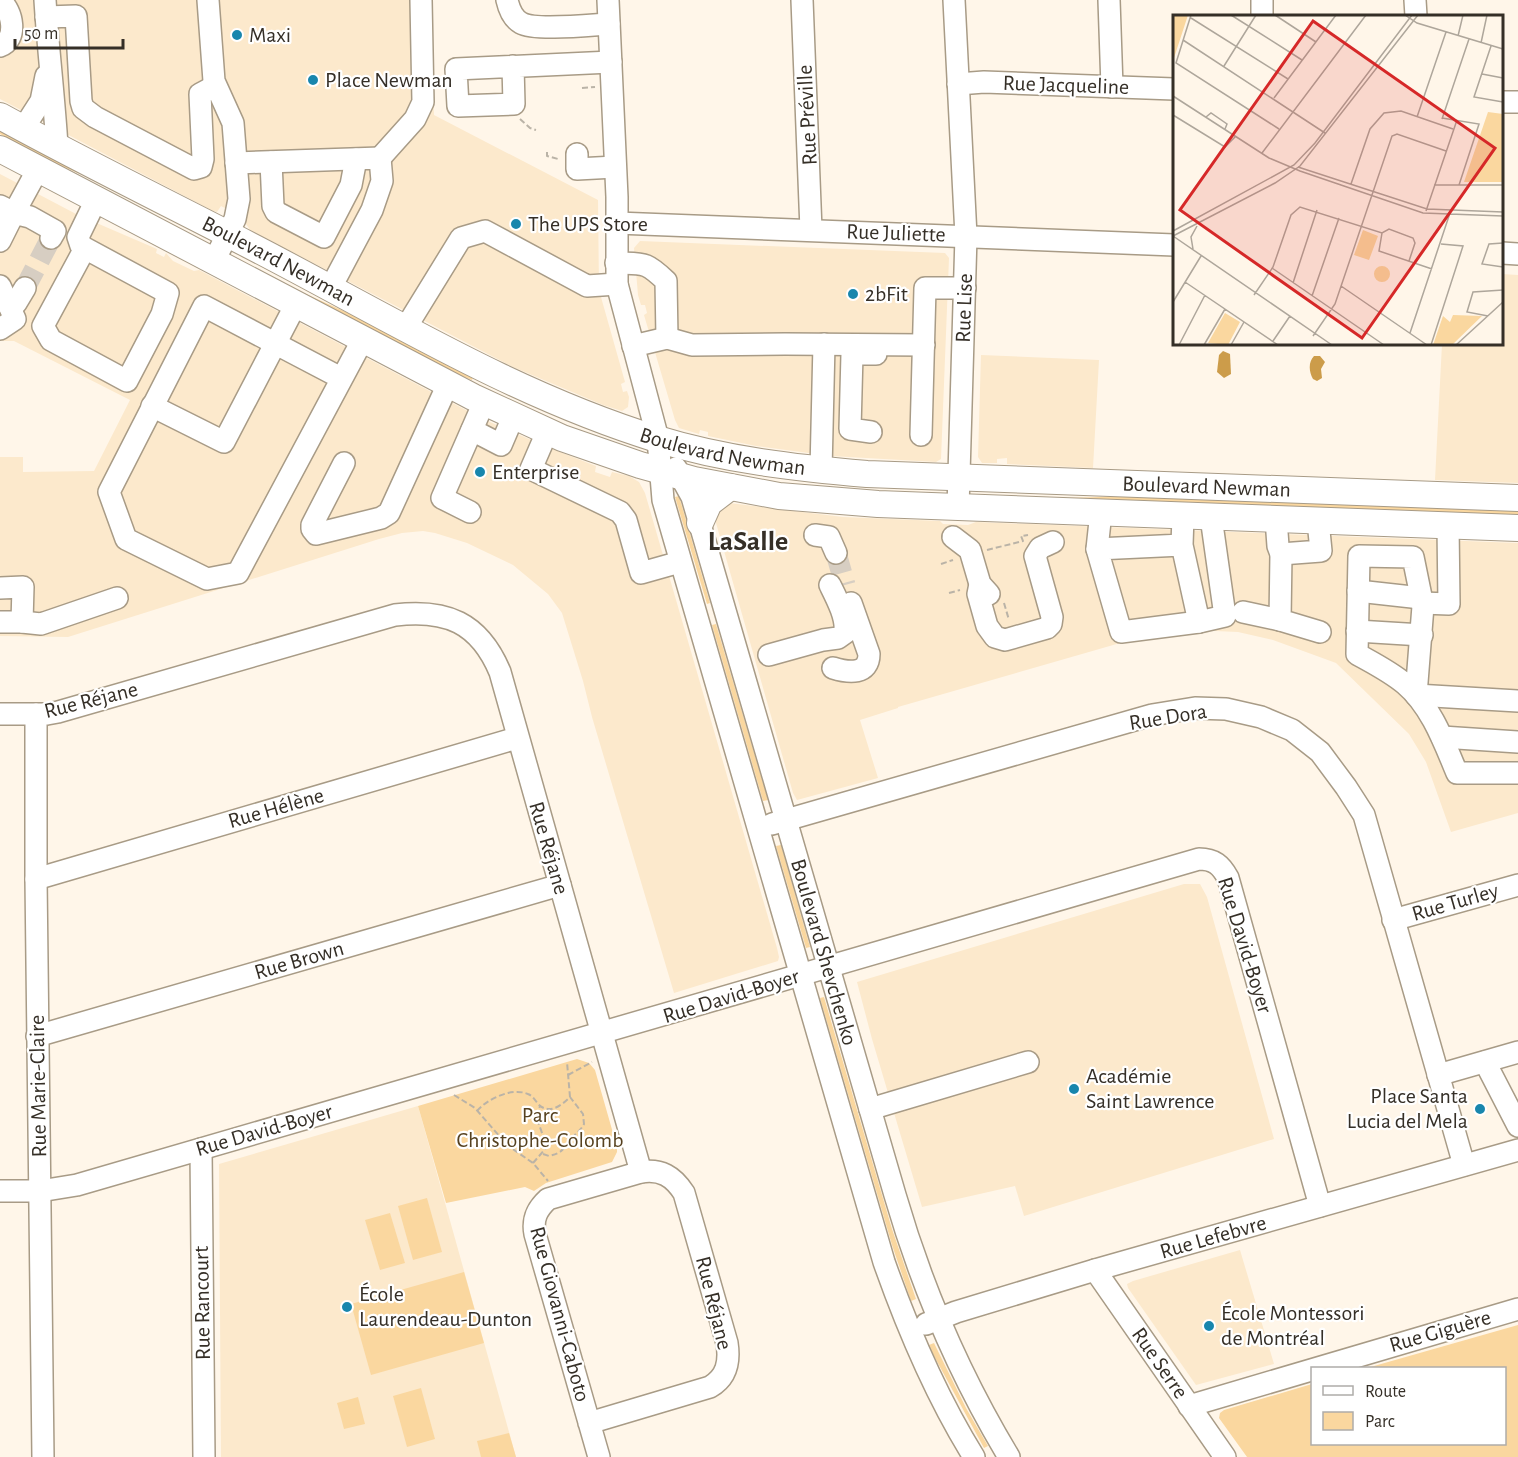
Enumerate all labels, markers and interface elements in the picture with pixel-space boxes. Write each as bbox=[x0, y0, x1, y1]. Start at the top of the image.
scale bar bbox=[15, 12, 123, 50]
inset map bbox=[1173, 15, 1503, 345]
place label: Maxi bbox=[249, 24, 291, 46]
text: 50 m bbox=[24, 25, 58, 43]
marker: Maxi bbox=[230, 28, 244, 42]
street label: Rue Préville bbox=[793, 64, 821, 166]
place label: Place Newman bbox=[325, 69, 453, 91]
street label: Rue Jacqueline bbox=[1002, 72, 1130, 98]
marker: Place Newman bbox=[306, 73, 320, 87]
street label: Boulevard Newman bbox=[199, 212, 358, 310]
place label: The UPS Store bbox=[528, 213, 648, 235]
marker: The UPS Store bbox=[509, 217, 523, 231]
street label: Rue Juliette bbox=[846, 220, 946, 246]
street label: Rue Lise bbox=[952, 273, 976, 343]
place label: 2bFit bbox=[865, 283, 908, 305]
marker: 2bFit bbox=[846, 287, 860, 301]
street label: Boulevard Newman bbox=[637, 423, 807, 479]
place label: Enterprise bbox=[492, 461, 579, 483]
marker: Enterprise bbox=[473, 465, 487, 479]
street label: Boulevard Newman bbox=[1122, 472, 1291, 501]
district label: LaSalle bbox=[708, 528, 788, 556]
street label: Rue Réjane bbox=[42, 678, 140, 722]
street label: Rue Dora bbox=[1127, 700, 1209, 734]
street label: Rue Hélène bbox=[226, 784, 326, 832]
street label: Rue Réjane bbox=[525, 799, 573, 897]
street label: Boulevard Shevchenko bbox=[787, 856, 861, 1048]
street label: Rue David-Boyer bbox=[1214, 874, 1276, 1016]
street label: Rue Turley bbox=[1409, 879, 1501, 925]
street label: Rue Brown bbox=[252, 937, 346, 983]
street label: Rue David-Boyer bbox=[660, 965, 802, 1027]
street label: Rue Marie-Claire bbox=[26, 1014, 50, 1158]
place label: Académie Saint Lawrence bbox=[1086, 1065, 1214, 1112]
marker: Académie Saint Lawrence bbox=[1067, 1082, 1081, 1096]
place label: Place Santa Lucia del Mela bbox=[1347, 1085, 1468, 1132]
street label: Rue David-Boyer bbox=[193, 1100, 335, 1160]
marker: Place Santa Lucia del Mela bbox=[1473, 1102, 1487, 1116]
park label: Parc Christophe-Colomb bbox=[456, 1104, 624, 1151]
street label: Rue Lefebvre bbox=[1157, 1211, 1269, 1263]
street label: Rue Giovanni-Caboto bbox=[526, 1224, 594, 1404]
street label: Rue Rancourt bbox=[190, 1246, 214, 1360]
street label: Rue Réjane bbox=[692, 1254, 736, 1352]
place label: École Laurendeau-Dunton bbox=[359, 1282, 532, 1330]
marker: École Laurendeau-Dunton bbox=[340, 1300, 354, 1314]
place label: École Montessori de Montréal bbox=[1221, 1301, 1365, 1349]
street label: Rue Giguère bbox=[1387, 1306, 1493, 1356]
marker: École Montessori de Montréal bbox=[1202, 1319, 1216, 1333]
street label: Rue Serre bbox=[1128, 1323, 1192, 1403]
legend bbox=[1311, 1367, 1506, 1445]
text: Route bbox=[1365, 1383, 1406, 1401]
text: Parc bbox=[1365, 1413, 1395, 1431]

